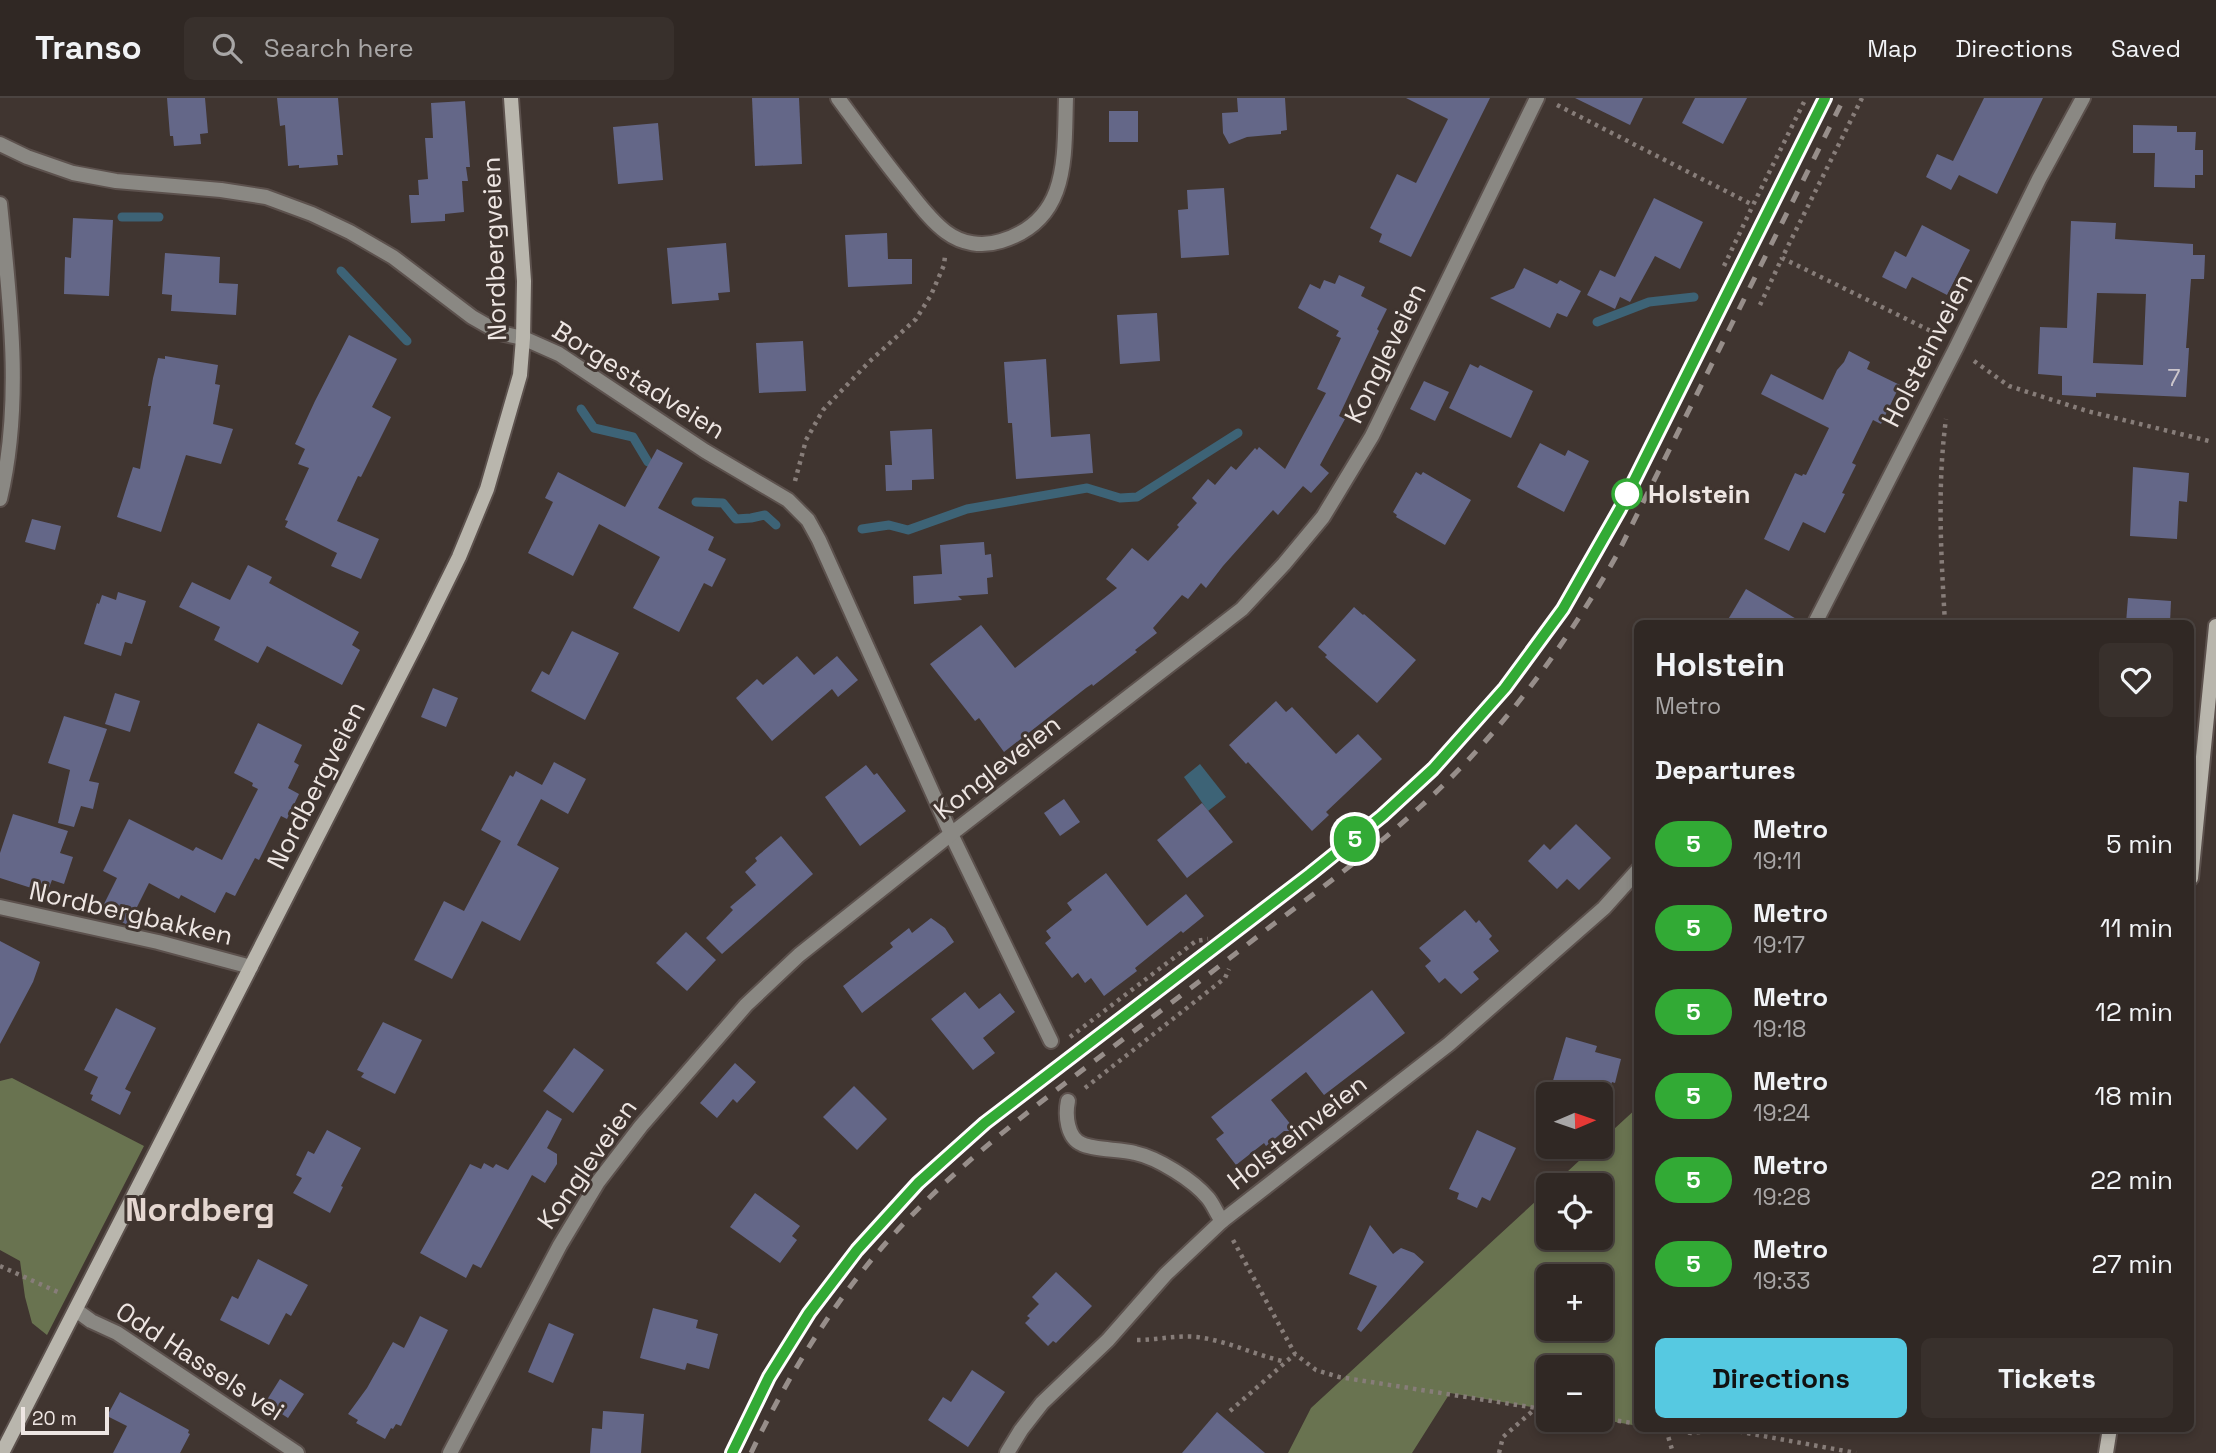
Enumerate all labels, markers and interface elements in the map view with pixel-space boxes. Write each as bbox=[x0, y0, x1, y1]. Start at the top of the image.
search box bbox=[184, 17, 674, 80]
text: Transo bbox=[35, 27, 142, 69]
icon: search bbox=[208, 29, 246, 67]
text: Search here bbox=[264, 31, 414, 65]
text: Map bbox=[1867, 33, 1917, 64]
text: Directions bbox=[1955, 33, 2073, 64]
text: Saved bbox=[2111, 33, 2181, 64]
street label: Nordbergveien bbox=[474, 156, 514, 342]
street label: Holsteinveien bbox=[1874, 267, 1980, 433]
street label: Kongleveien bbox=[1336, 277, 1434, 429]
street label: Borgestadveien bbox=[546, 313, 732, 447]
house number: 7 bbox=[2168, 363, 2181, 393]
place label: Holstein bbox=[1648, 477, 1751, 511]
marker: Holstein bbox=[1612, 479, 1642, 509]
button: heart bbox=[2099, 643, 2173, 717]
text: Holstein bbox=[1655, 644, 1785, 686]
text: Metro bbox=[1655, 691, 1721, 721]
street label: Nordbergveien bbox=[259, 695, 373, 875]
street label: Kongleveien bbox=[927, 707, 1067, 827]
text: Departures bbox=[1655, 753, 1796, 787]
text: Metro bbox=[1753, 812, 1828, 846]
line badge: 5 bbox=[1332, 816, 1378, 862]
text: 5 bbox=[1348, 823, 1362, 854]
text: 5 min bbox=[2106, 827, 2173, 861]
text: 5 bbox=[1686, 828, 1701, 859]
text: 19:11 bbox=[1753, 846, 1802, 876]
street label: Nordbergbakken bbox=[26, 873, 236, 953]
text: Metro bbox=[1753, 896, 1828, 930]
text: 11 min bbox=[2100, 911, 2173, 945]
text: 5 bbox=[1686, 912, 1701, 943]
text: 19:17 bbox=[1753, 930, 1805, 960]
text: Metro bbox=[1753, 980, 1828, 1014]
text: 12 min bbox=[2095, 995, 2173, 1029]
text: 5 bbox=[1686, 996, 1701, 1027]
text: 19:18 bbox=[1753, 1014, 1806, 1044]
text: Metro bbox=[1753, 1064, 1828, 1098]
street label: Holsteinveien bbox=[1220, 1067, 1374, 1197]
text: 18 min bbox=[2095, 1079, 2173, 1113]
text: 5 bbox=[1686, 1080, 1701, 1111]
north arrow bbox=[1536, 1082, 1614, 1158]
map controls bbox=[1536, 1082, 1613, 1432]
street label: Kongleveien bbox=[530, 1092, 644, 1236]
text: 19:24 bbox=[1753, 1098, 1810, 1128]
text: Metro bbox=[1753, 1148, 1828, 1182]
text: 22 min bbox=[2090, 1163, 2173, 1197]
text: 5 bbox=[1686, 1164, 1701, 1195]
button: locate bbox=[1536, 1173, 1613, 1250]
text: 19:28 bbox=[1753, 1182, 1811, 1212]
district label: Nordberg bbox=[125, 1189, 275, 1231]
text: Metro bbox=[1753, 1232, 1828, 1266]
text: 27 min bbox=[2092, 1247, 2173, 1281]
text: 5 bbox=[1686, 1248, 1701, 1279]
button: + bbox=[1536, 1264, 1613, 1341]
text: 19:33 bbox=[1753, 1266, 1810, 1296]
street label: Odd Hassels vei bbox=[109, 1294, 291, 1428]
button: Directions bbox=[1655, 1338, 1907, 1418]
button: Tickets bbox=[1921, 1338, 2173, 1418]
button: − bbox=[1536, 1355, 1613, 1432]
scale bar bbox=[21, 1404, 108, 1436]
text: 20 m bbox=[32, 1406, 77, 1431]

